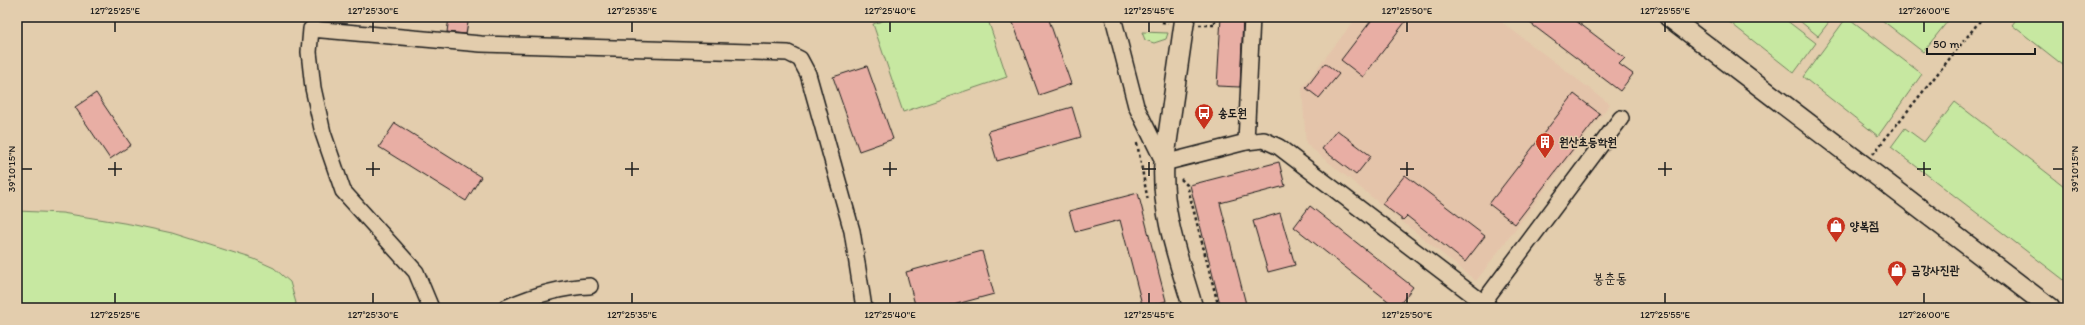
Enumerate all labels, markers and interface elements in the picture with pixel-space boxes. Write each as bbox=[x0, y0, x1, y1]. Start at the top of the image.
text: 127°25'25"E bbox=[90, 4, 140, 17]
text: 127°25'30"E bbox=[348, 4, 399, 17]
text: 127°25'35"E bbox=[607, 4, 657, 17]
text: 127°25'40"E bbox=[864, 4, 916, 17]
text: 127°25'45"E bbox=[1124, 4, 1175, 17]
text: 127°25'50"E bbox=[1382, 4, 1433, 17]
text: 127°25'55"E bbox=[1640, 4, 1690, 17]
text: 127°26'00"E bbox=[1898, 4, 1950, 17]
scale bar bbox=[1927, 30, 2035, 56]
text: 50 m bbox=[1933, 37, 1959, 51]
bus stop icon: 송도원 bbox=[1193, 102, 1215, 130]
place label: 송도원 bbox=[1218, 106, 1247, 120]
building icon: 원산초등학원 bbox=[1534, 131, 1556, 159]
place label: 원산초등학원 bbox=[1559, 135, 1617, 149]
text: 39°10'15"N bbox=[5, 145, 18, 192]
text: 39°10'15"N bbox=[2068, 145, 2081, 192]
shop icon: 양복점 bbox=[1825, 215, 1847, 243]
place label: 양복점 bbox=[1850, 219, 1879, 233]
shop icon: 금강사진관 bbox=[1886, 259, 1908, 287]
place label: 금강사진관 bbox=[1911, 263, 1960, 277]
district label: 봉춘동 bbox=[1593, 270, 1627, 287]
text: 127°25'25"E bbox=[90, 308, 140, 321]
text: 127°25'30"E bbox=[348, 308, 399, 321]
text: 127°25'35"E bbox=[607, 308, 657, 321]
text: 127°25'40"E bbox=[864, 308, 916, 321]
text: 127°25'45"E bbox=[1124, 308, 1175, 321]
text: 127°25'50"E bbox=[1382, 308, 1433, 321]
text: 127°25'55"E bbox=[1640, 308, 1690, 321]
text: 127°26'00"E bbox=[1898, 308, 1950, 321]

